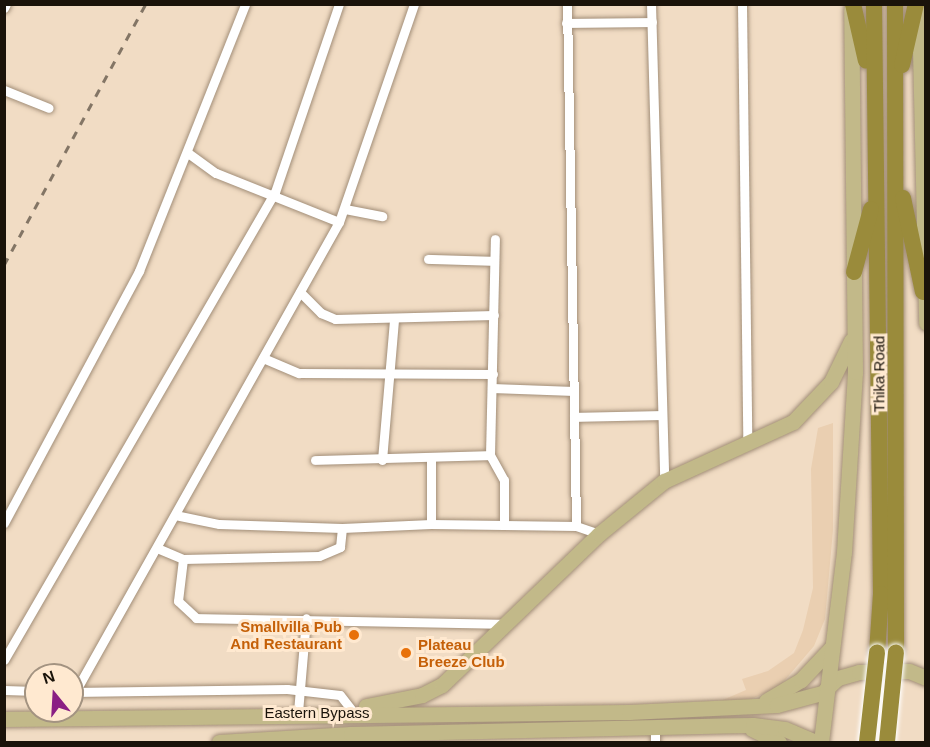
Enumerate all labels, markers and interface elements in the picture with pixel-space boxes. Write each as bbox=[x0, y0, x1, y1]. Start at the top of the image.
street label: Thika Road bbox=[870, 336, 888, 412]
place label: Smallvilla Pub And Restaurant bbox=[230, 617, 342, 652]
marker: Smallvilla Pub And Restaurant bbox=[347, 628, 361, 642]
place label: Plateau Breeze Club bbox=[418, 635, 505, 670]
marker: Plateau Breeze Club bbox=[399, 646, 413, 660]
north arrow bbox=[24, 663, 84, 723]
text: N bbox=[41, 667, 57, 687]
street label: Eastern Bypass bbox=[264, 704, 370, 722]

